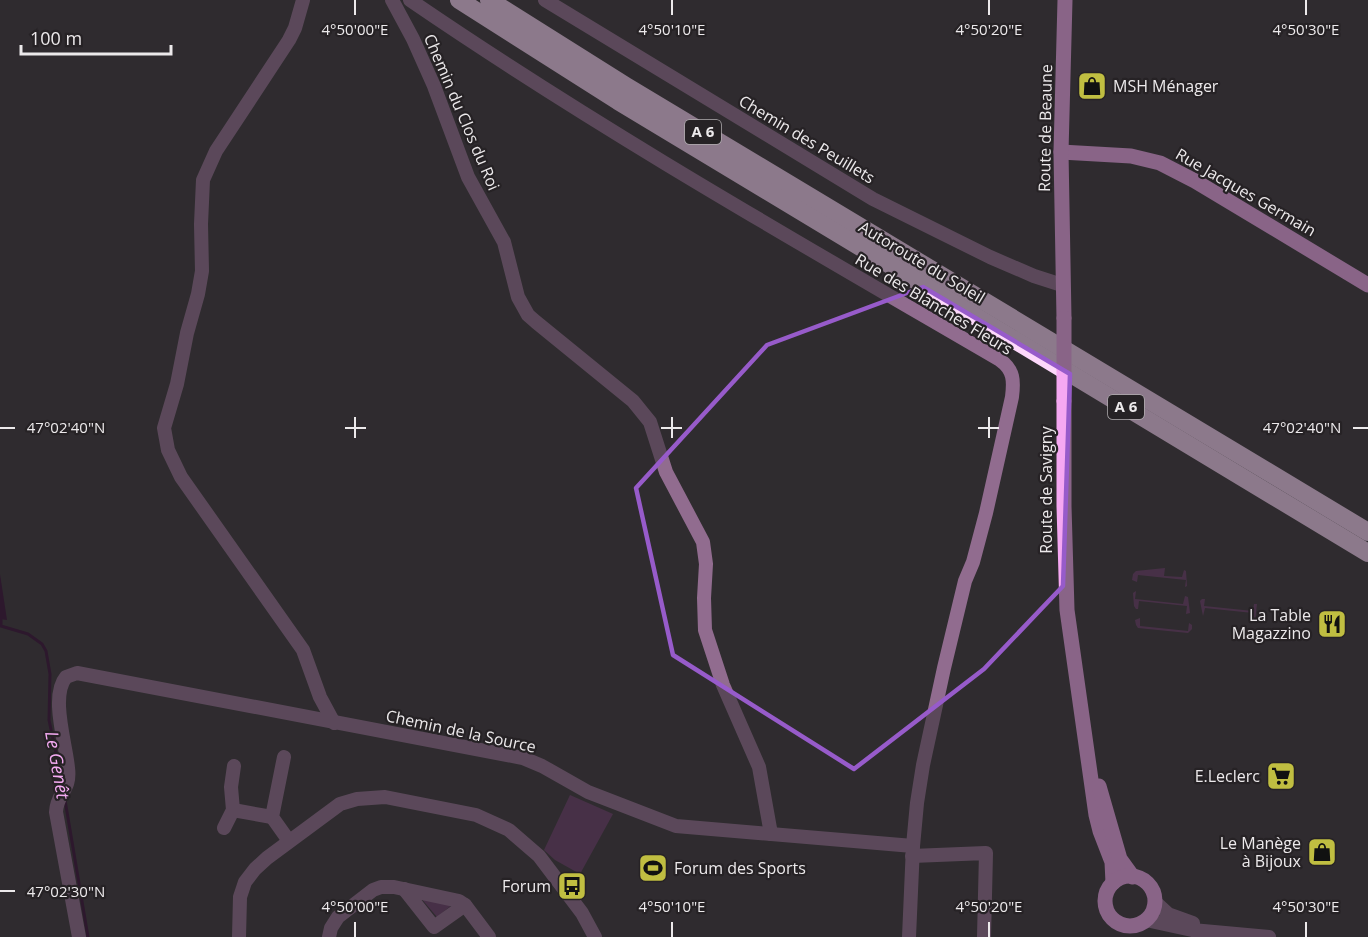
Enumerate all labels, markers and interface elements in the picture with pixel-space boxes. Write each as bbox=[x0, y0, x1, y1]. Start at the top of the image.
scale bar bbox=[21, 18, 171, 56]
text: 4°50'00"E bbox=[322, 19, 388, 39]
text: 4°50'10"E bbox=[639, 19, 705, 39]
text: 4°50'20"E bbox=[956, 19, 1022, 39]
text: 4°50'30"E bbox=[1273, 19, 1339, 39]
text: 100 m bbox=[30, 26, 82, 50]
street label: Chemin du Clos du Roi bbox=[419, 30, 505, 194]
street label: Route de Beaune bbox=[1033, 64, 1057, 192]
shop icon: MSH Ménager bbox=[1076, 70, 1108, 102]
place label: MSH Ménager bbox=[1113, 75, 1219, 97]
street label: Chemin des Peuillets bbox=[735, 90, 879, 188]
road number: A 6 bbox=[685, 120, 721, 144]
street label: Rue Jacques Germain bbox=[1172, 143, 1320, 241]
street label: Autoroute du Soleil bbox=[855, 216, 989, 308]
street label: Rue des Blanches Fleurs bbox=[851, 248, 1017, 360]
road number: A 6 bbox=[1108, 395, 1144, 419]
text: 47°02'40"N bbox=[27, 417, 105, 437]
text: 47°02'40"N bbox=[1263, 417, 1341, 437]
street label: Route de Savigny bbox=[1035, 425, 1057, 554]
place label: La Table Magazzino bbox=[1232, 604, 1311, 644]
restaurant icon: La Table Magazzino bbox=[1316, 608, 1348, 640]
street label: Chemin de la Source bbox=[384, 704, 538, 758]
water label: Le Genêt bbox=[40, 729, 76, 802]
supermarket icon: E.Leclerc bbox=[1265, 760, 1297, 792]
place label: E.Leclerc bbox=[1195, 765, 1260, 787]
place label: Le Manège à Bijoux bbox=[1220, 832, 1302, 872]
shop icon: Le Manège à Bijoux bbox=[1306, 836, 1338, 868]
sports icon: Forum des Sports bbox=[637, 852, 669, 884]
place label: Forum des Sports bbox=[674, 857, 806, 879]
bus stop icon: Forum bbox=[556, 870, 588, 902]
place label: Forum bbox=[502, 875, 551, 897]
text: 47°02'30"N bbox=[27, 881, 105, 901]
text: 4°50'00"E bbox=[322, 896, 388, 916]
text: 4°50'10"E bbox=[639, 896, 705, 916]
text: 4°50'20"E bbox=[956, 896, 1022, 916]
text: 4°50'30"E bbox=[1273, 896, 1339, 916]

